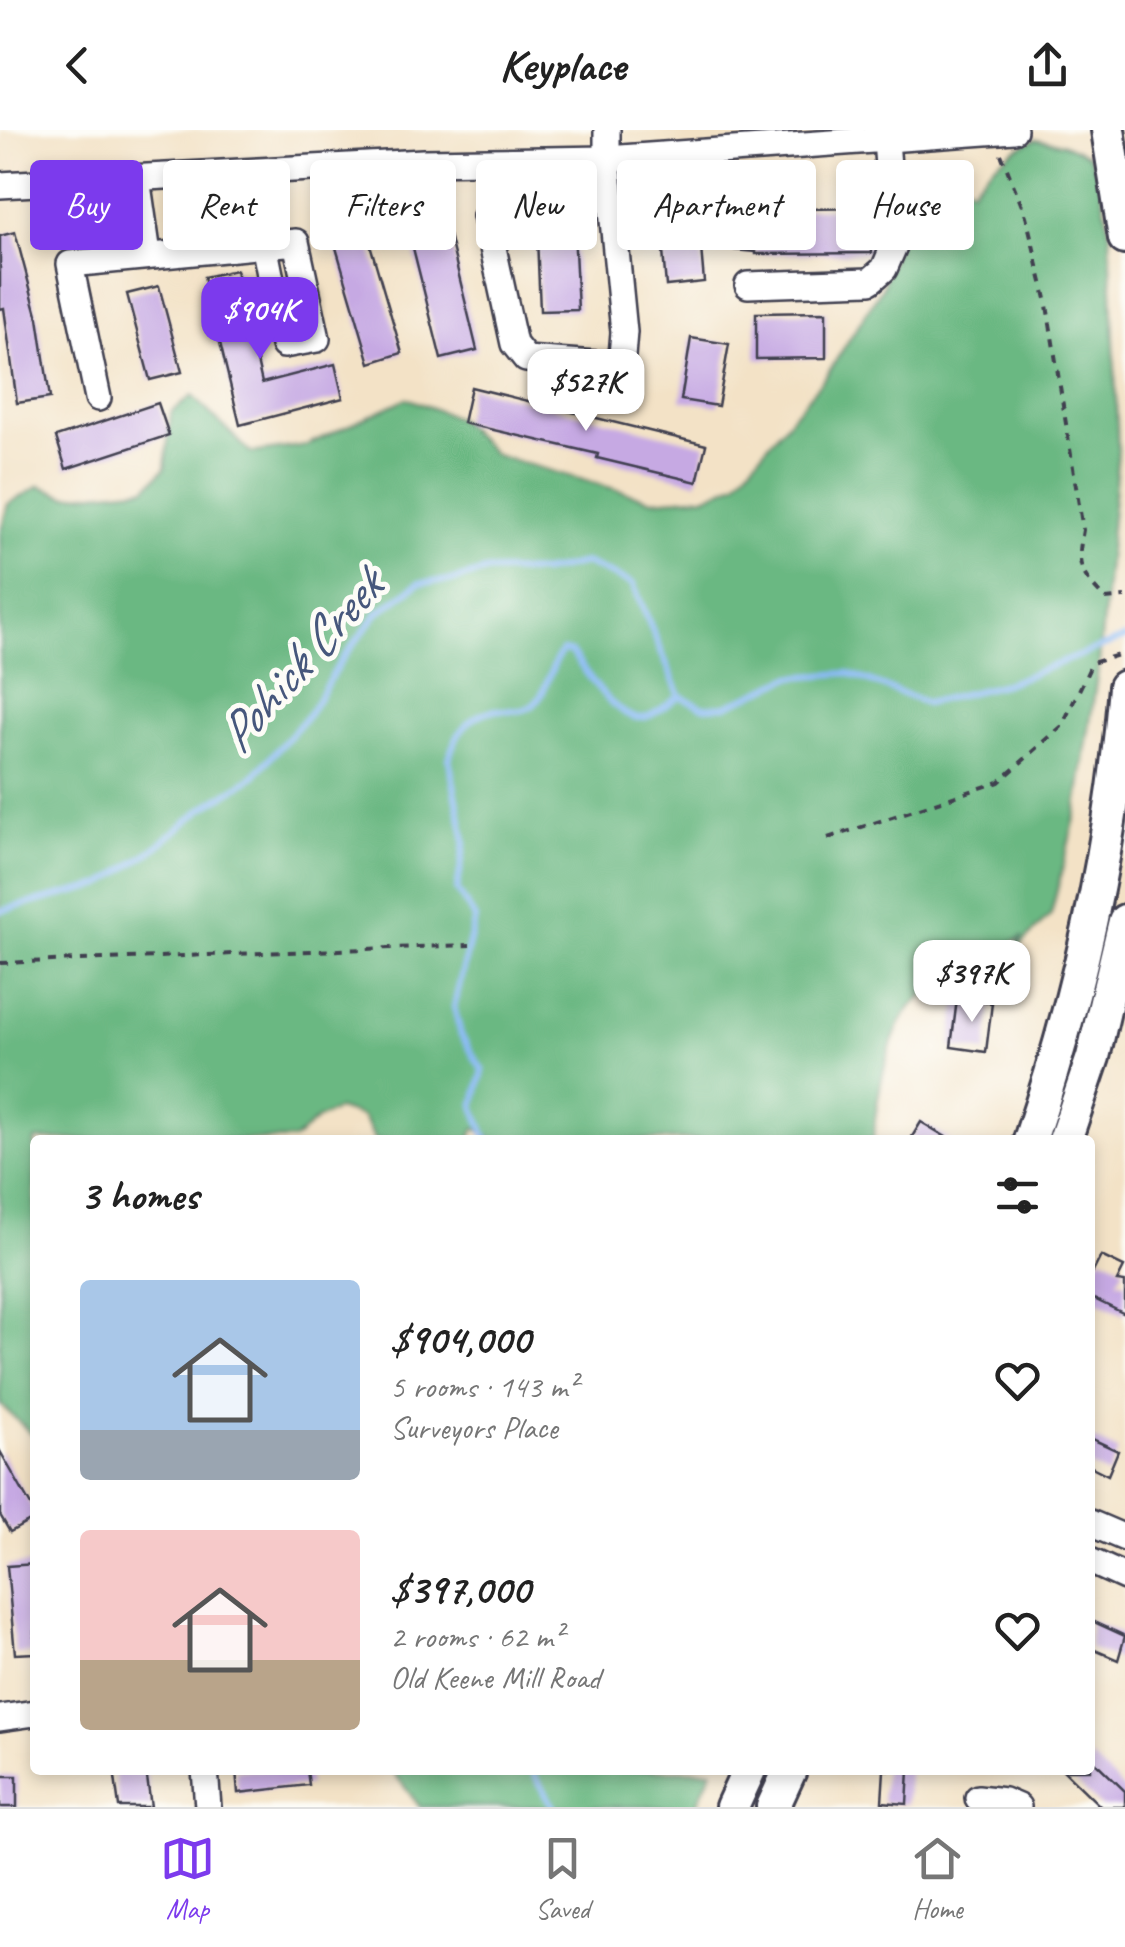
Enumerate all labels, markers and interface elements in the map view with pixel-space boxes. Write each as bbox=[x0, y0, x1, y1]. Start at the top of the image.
text: Keyplace bbox=[499, 37, 626, 94]
icon: back bbox=[50, 38, 105, 93]
icon: share bbox=[1020, 38, 1075, 93]
chip: Buy bbox=[30, 160, 143, 250]
chip: Rent bbox=[163, 160, 290, 250]
chip: Filters bbox=[310, 160, 456, 250]
chip: New bbox=[476, 160, 597, 250]
chip: Apartment bbox=[617, 160, 816, 250]
chip: House bbox=[836, 160, 974, 250]
pin: $904K bbox=[190, 277, 330, 362]
text: $904K bbox=[223, 289, 297, 330]
pin: $527K bbox=[516, 349, 656, 434]
text: $527K bbox=[549, 361, 623, 402]
water label: Pohick Creek bbox=[203, 550, 403, 766]
pin: $397K bbox=[902, 940, 1042, 1025]
text: $397K bbox=[935, 952, 1009, 993]
icon: filters bbox=[990, 1168, 1045, 1223]
text: 3 homes bbox=[80, 1169, 199, 1222]
text: $904,000 bbox=[390, 1313, 530, 1366]
icon: home bbox=[160, 1320, 280, 1440]
icon: heart bbox=[990, 1353, 1045, 1408]
text: 5 rooms · 143 m² bbox=[390, 1366, 577, 1407]
text: Surveyors Place bbox=[390, 1407, 558, 1448]
text: $397,000 bbox=[390, 1563, 530, 1616]
icon: home bbox=[160, 1570, 280, 1690]
icon: heart bbox=[990, 1603, 1045, 1658]
text: 2 rooms · 62 m² bbox=[390, 1616, 563, 1657]
text: Old Keene Mill Road bbox=[390, 1657, 600, 1698]
tab: Map bbox=[160, 1831, 215, 1926]
tab: Saved bbox=[535, 1831, 590, 1926]
tab: Home bbox=[910, 1831, 965, 1926]

